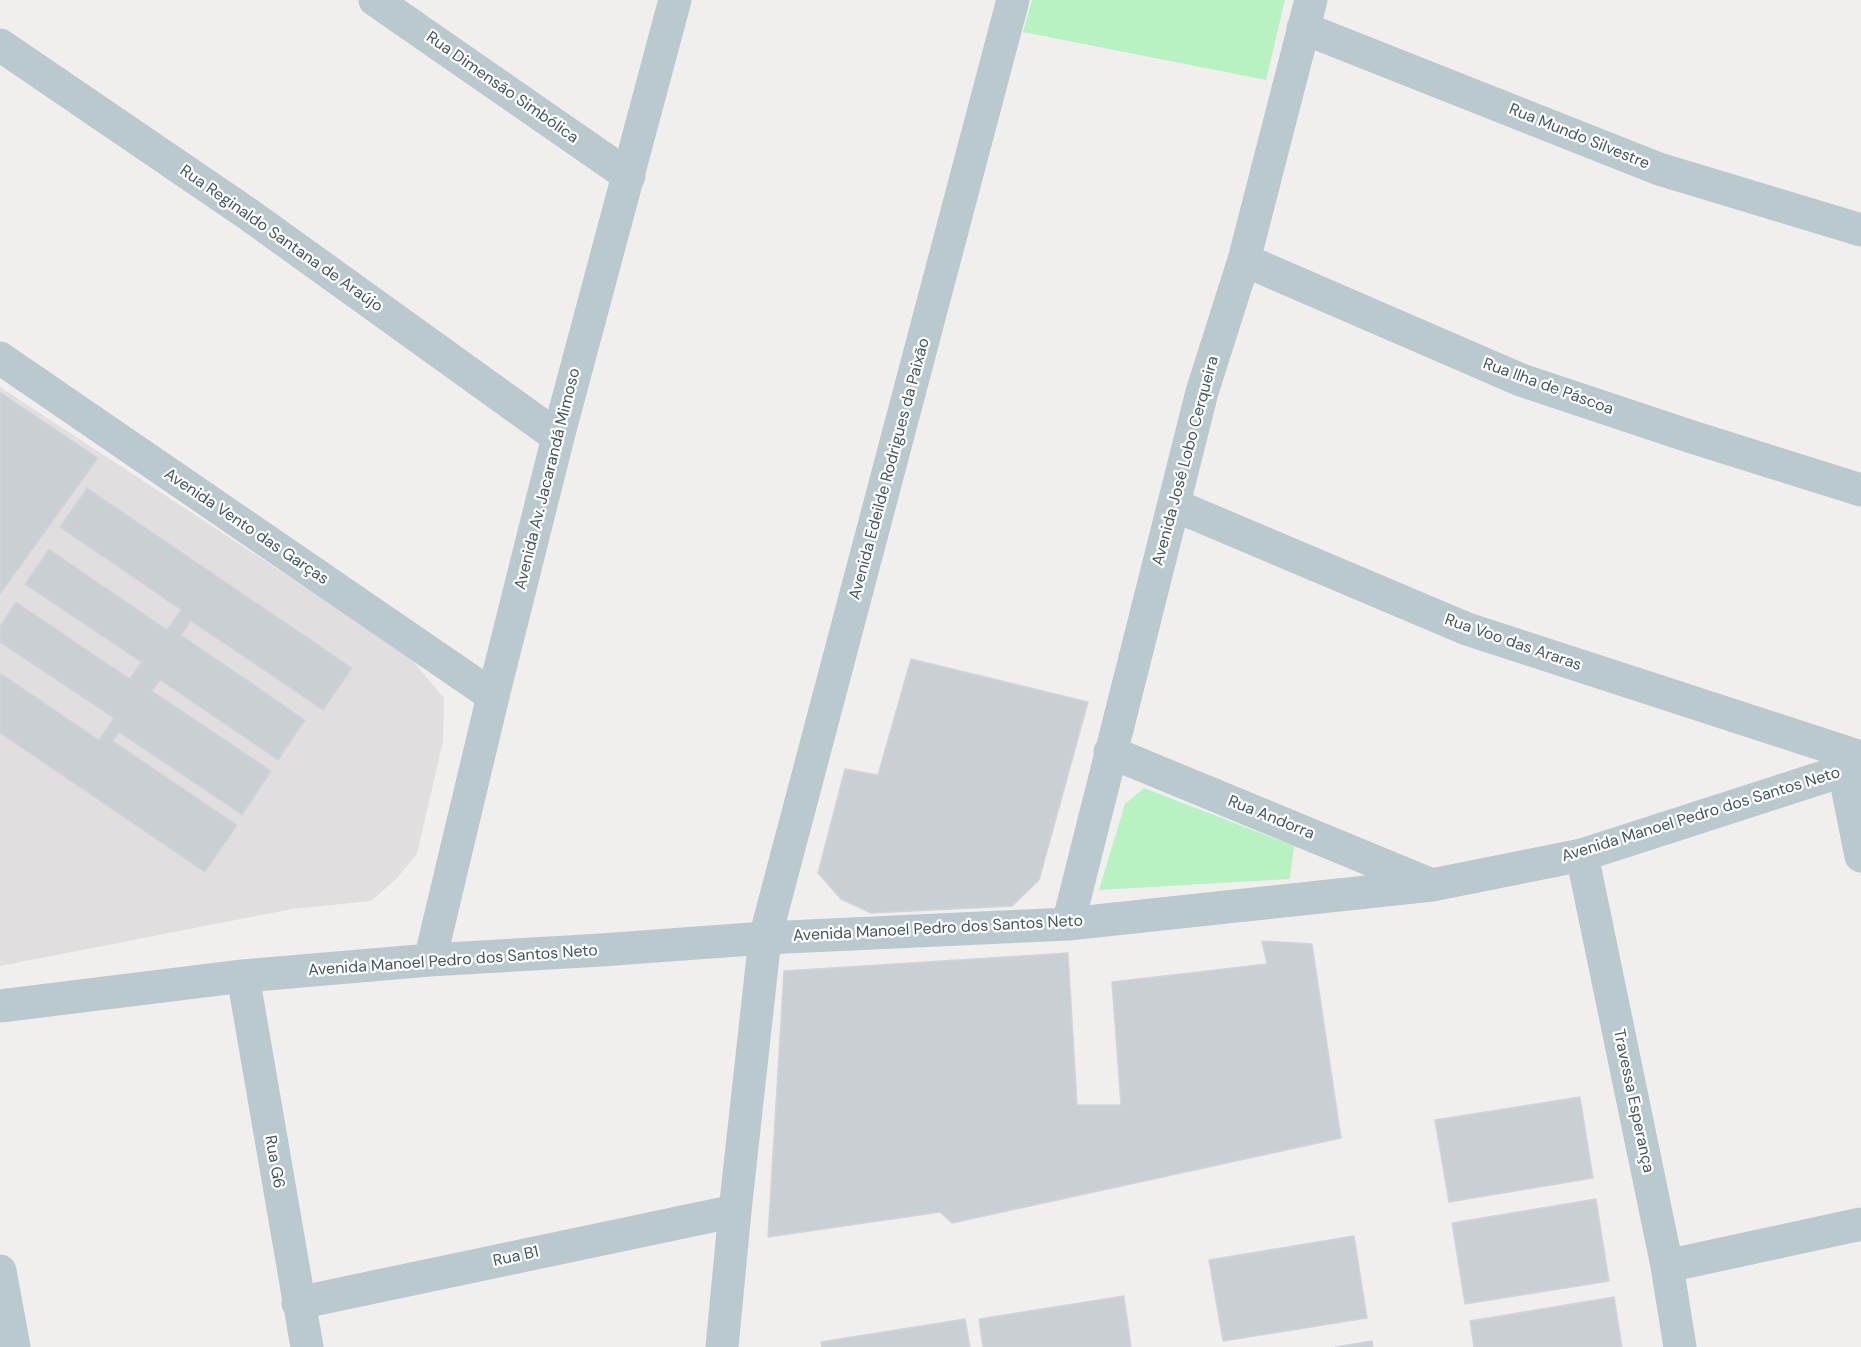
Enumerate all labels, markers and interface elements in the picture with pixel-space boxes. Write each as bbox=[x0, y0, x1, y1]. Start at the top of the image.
street label: Rua Dimensão Simbólica bbox=[422, 28, 582, 148]
street label: Rua Mundo Silvestre bbox=[1506, 100, 1652, 174]
street label: Rua Reginaldo Santana de Araújo bbox=[176, 161, 386, 317]
street label: Avenida Edeilde Rodrigues da Paixão bbox=[846, 336, 934, 602]
street label: Avenida José Lobo Cerqueira bbox=[1149, 354, 1223, 568]
street label: Rua Ilha de Páscoa bbox=[1480, 354, 1616, 420]
street label: Avenida Av. Jacarandá Mimoso bbox=[511, 366, 585, 592]
street label: Avenida Vento das Garças bbox=[160, 465, 332, 589]
street label: Rua Voo das Araras bbox=[1442, 611, 1584, 675]
street label: Avenida Manoel Pedro dos Santos Neto bbox=[1559, 763, 1843, 867]
street label: Rua Andorra bbox=[1225, 792, 1317, 844]
street label: Avenida Manoel Pedro dos Santos Neto bbox=[793, 912, 1083, 946]
street label: Avenida Manoel Pedro dos Santos Neto bbox=[308, 941, 598, 981]
street label: Travessa Esperança bbox=[1608, 1027, 1658, 1175]
street label: Rua G6 bbox=[260, 1134, 288, 1190]
street label: Rua B1 bbox=[491, 1243, 541, 1271]

